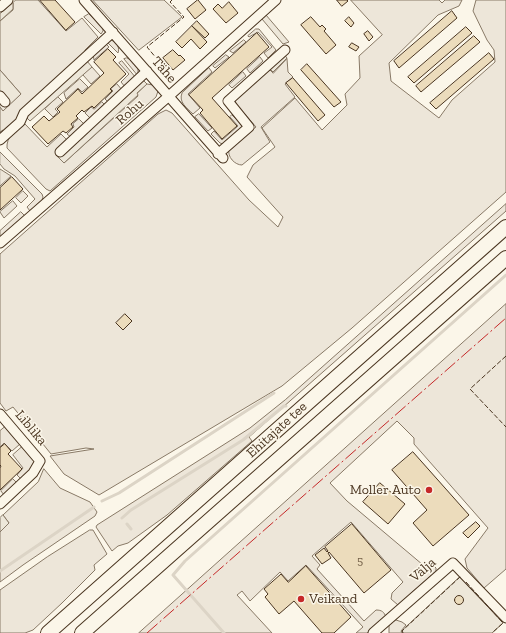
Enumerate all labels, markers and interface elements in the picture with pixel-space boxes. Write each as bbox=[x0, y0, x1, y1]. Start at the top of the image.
street label: Tähe bbox=[148, 53, 180, 87]
street label: Rohu bbox=[113, 95, 147, 129]
street label: Ehitajate tee bbox=[243, 398, 311, 462]
street label: Liblika bbox=[11, 407, 51, 449]
place label: Moller Auto bbox=[350, 482, 421, 498]
marker: Moller Auto bbox=[424, 485, 434, 495]
house number: 5 bbox=[357, 554, 363, 568]
street label: Välja bbox=[407, 554, 439, 586]
place label: Veikand bbox=[309, 591, 357, 607]
marker: Veikand bbox=[296, 594, 306, 604]

